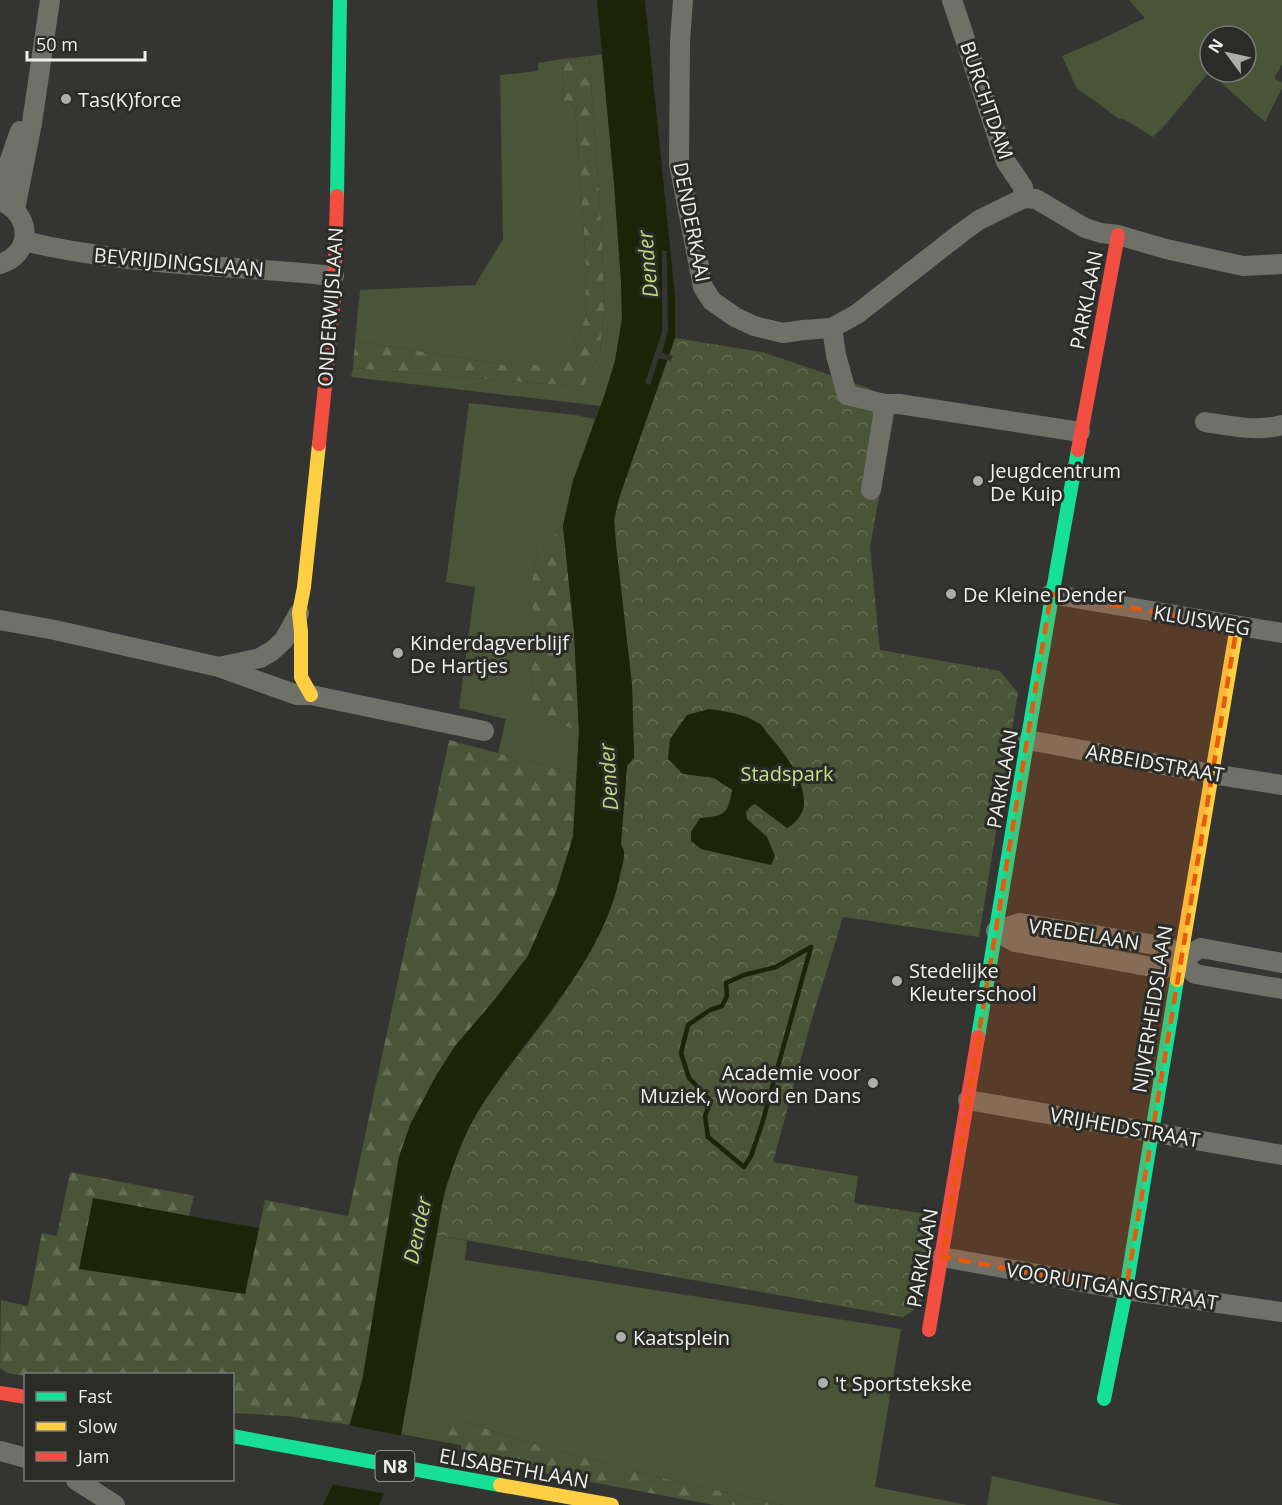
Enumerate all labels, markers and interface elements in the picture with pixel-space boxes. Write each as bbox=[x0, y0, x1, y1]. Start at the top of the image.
scale bar bbox=[27, 24, 146, 62]
north arrow bbox=[1198, 24, 1258, 84]
text: 50 m bbox=[36, 32, 78, 56]
text: N bbox=[1203, 34, 1228, 57]
street label: BURCHTDAM bbox=[954, 37, 1020, 163]
place label: Tas(K)force bbox=[78, 86, 181, 113]
marker: Tas(K)force bbox=[59, 92, 73, 106]
street label: DENDERKAAI bbox=[667, 160, 717, 284]
street label: ONDERWIJSLAAN bbox=[311, 226, 349, 388]
water label: Dender bbox=[630, 228, 664, 299]
street label: BEVRIJDINGSLAAN bbox=[93, 241, 265, 283]
street label: PARKLAAN bbox=[1063, 248, 1109, 352]
place label: Jeugdcentrum De Kuip bbox=[988, 457, 1121, 507]
marker: Jeugdcentrum De Kuip bbox=[971, 474, 985, 488]
place label: De Kleine Dender bbox=[963, 581, 1126, 608]
marker: De Kleine Dender bbox=[944, 587, 958, 601]
street label: KLUISWEG bbox=[1151, 598, 1253, 642]
place label: Kinderdagverblijf De Hartjes bbox=[410, 629, 570, 679]
marker: Kinderdagverblijf De Hartjes bbox=[391, 646, 405, 660]
street label: PARKLAAN bbox=[980, 727, 1024, 831]
street label: ARBEIDSTRAAT bbox=[1084, 738, 1226, 788]
water label: Dender bbox=[592, 742, 624, 812]
park label: Stadspark bbox=[740, 760, 834, 787]
street label: VREDELAAN bbox=[1027, 912, 1141, 956]
street label: NIJVERHEIDSLAAN bbox=[1125, 923, 1179, 1095]
place label: Stedelijke Kleuterschool bbox=[909, 957, 1037, 1007]
marker: Stedelijke Kleuterschool bbox=[890, 974, 904, 988]
place label: Academie voor Muziek, Woord en Dans bbox=[640, 1059, 861, 1109]
marker: Academie voor Muziek, Woord en Dans bbox=[866, 1076, 880, 1090]
street label: VRIJHEIDSTRAAT bbox=[1048, 1101, 1202, 1153]
water label: Dender bbox=[396, 1193, 438, 1266]
street label: PARKLAAN bbox=[900, 1206, 944, 1310]
street label: VOORUITGANGSTRAAT bbox=[1004, 1256, 1220, 1316]
place label: Kaatsplein bbox=[633, 1324, 730, 1351]
marker: Kaatsplein bbox=[614, 1330, 628, 1344]
place label: 't Sportstekske bbox=[835, 1370, 972, 1397]
legend bbox=[24, 1373, 234, 1481]
marker: 't Sportstekske bbox=[816, 1376, 830, 1390]
text: Fast bbox=[78, 1384, 112, 1408]
text: Slow bbox=[78, 1414, 117, 1438]
street label: ELISABETHLAAN bbox=[437, 1442, 591, 1494]
text: Jam bbox=[76, 1444, 110, 1468]
road number: N8 bbox=[376, 1451, 414, 1481]

